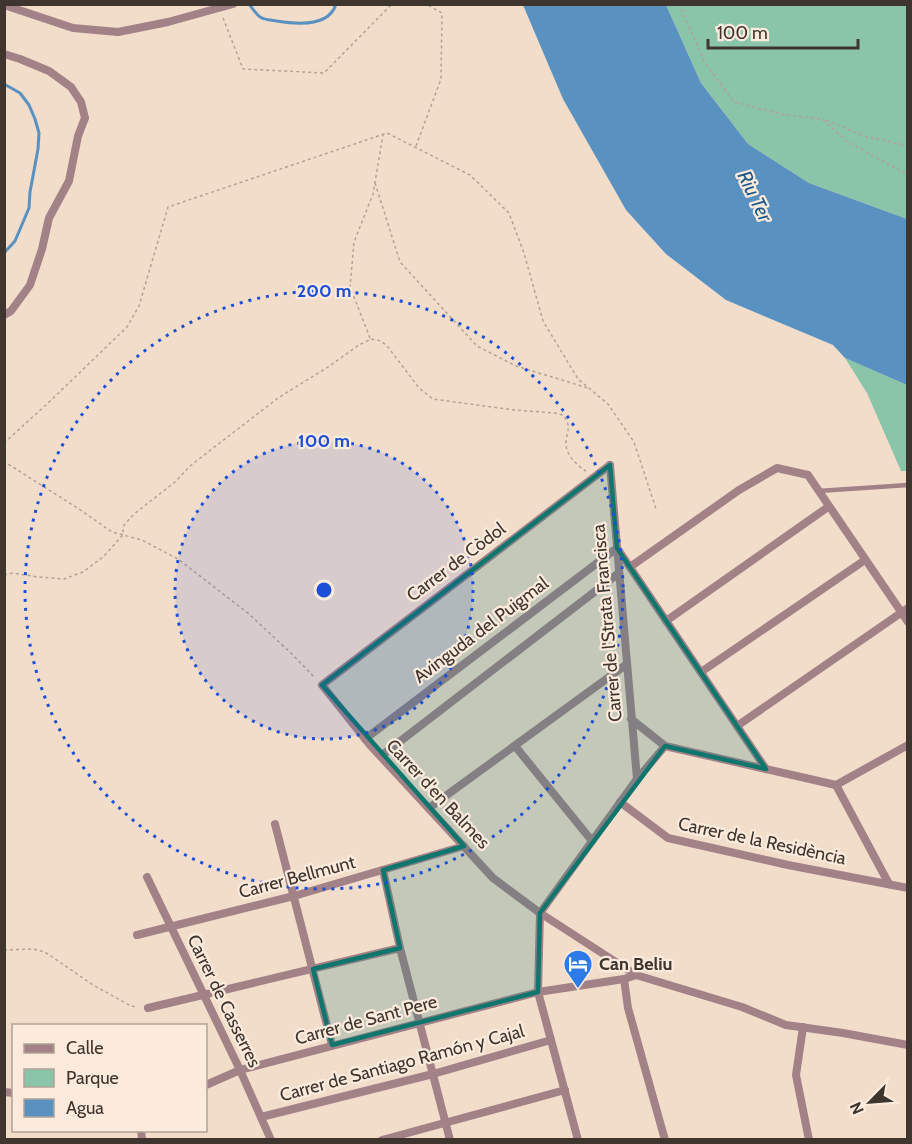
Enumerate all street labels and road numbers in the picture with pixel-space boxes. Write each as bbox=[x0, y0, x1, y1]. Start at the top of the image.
street label: Carrer de Còdol bbox=[402, 517, 510, 606]
street label: Carrer de l'Strata Francisca bbox=[587, 523, 627, 723]
street label: Avinguda del Puigmal bbox=[409, 572, 553, 688]
street label: Carrer d'en Balmes bbox=[382, 735, 494, 853]
street label: Carrer de la Residència bbox=[676, 812, 848, 870]
street label: Carrer Bellmunt bbox=[236, 851, 358, 903]
street label: Carrer de Casserres bbox=[182, 931, 266, 1071]
street label: Carrer de Sant Pere bbox=[293, 990, 439, 1050]
street label: Carrer de Santiago Ramón y Cajal bbox=[277, 1020, 527, 1106]

